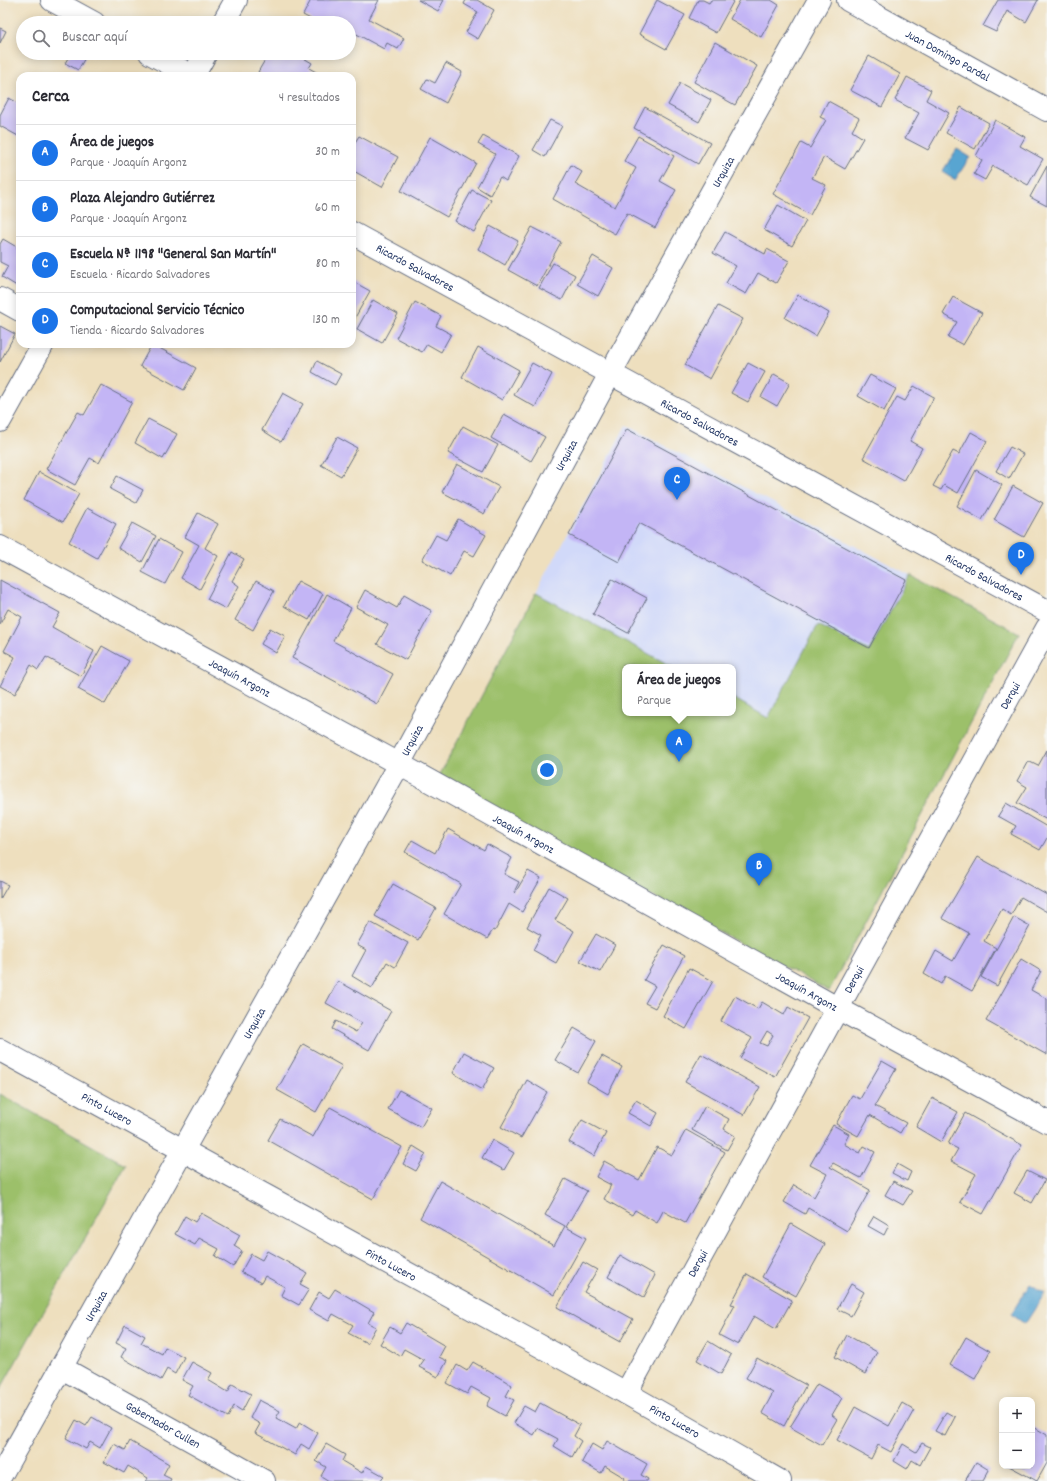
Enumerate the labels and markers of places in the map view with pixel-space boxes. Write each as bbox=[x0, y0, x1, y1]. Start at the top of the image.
pin: C bbox=[664, 467, 690, 500]
pin: D bbox=[1008, 542, 1034, 575]
pin: A bbox=[666, 729, 692, 762]
pin: B bbox=[746, 853, 772, 886]

